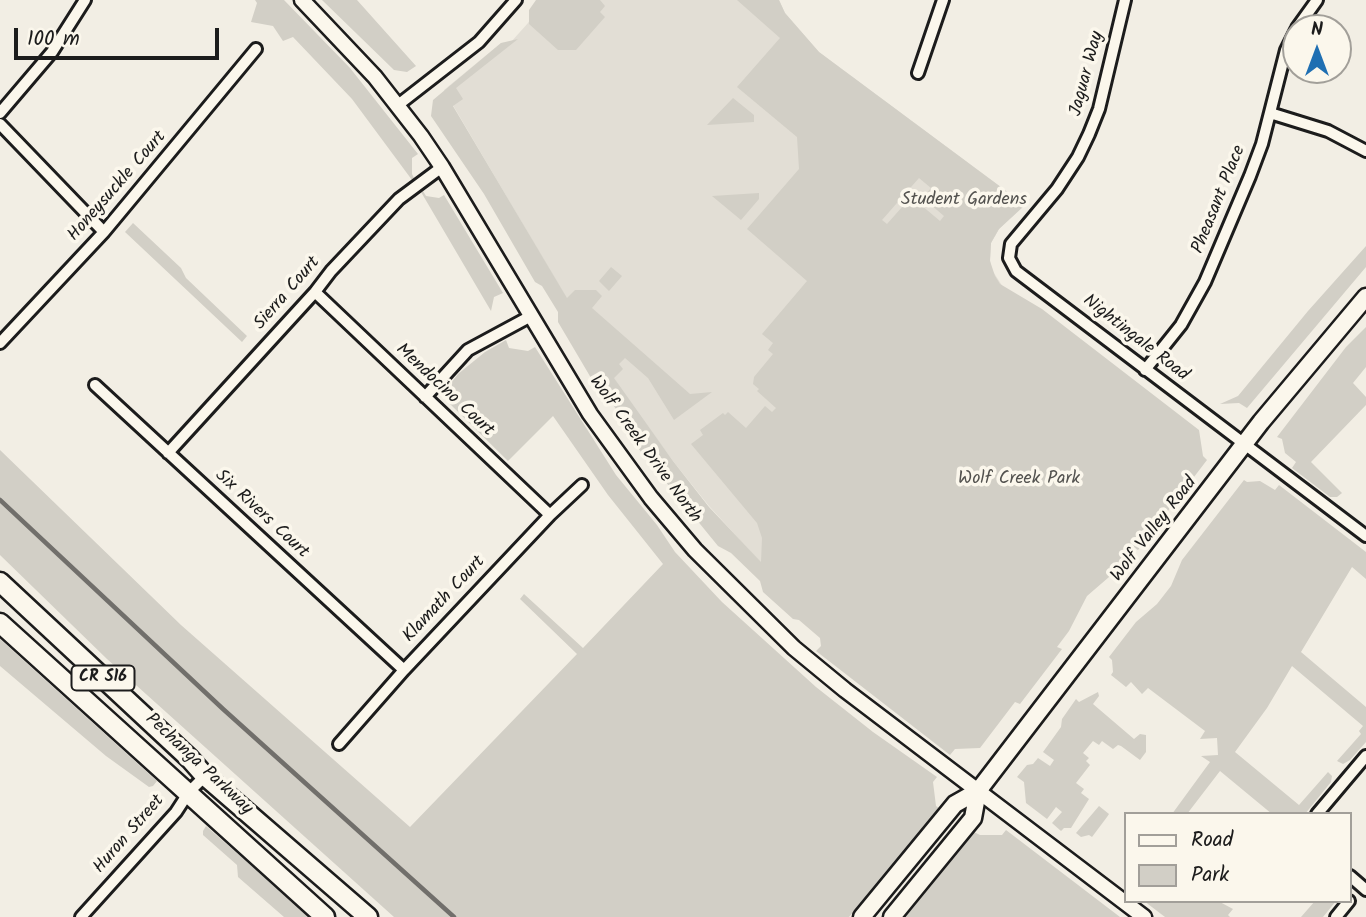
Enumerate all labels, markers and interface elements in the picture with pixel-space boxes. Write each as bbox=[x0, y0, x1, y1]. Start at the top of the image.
scale bar bbox=[18, 14, 222, 58]
north arrow bbox=[1282, 14, 1352, 84]
text: N bbox=[1311, 15, 1323, 45]
text: 100 m bbox=[27, 23, 80, 56]
street label: Jaguar Way bbox=[1066, 29, 1110, 119]
street label: Honeysuckle Court bbox=[64, 127, 172, 247]
street label: Pheasant Place bbox=[1189, 143, 1251, 257]
park label: Student Gardens bbox=[901, 190, 1027, 212]
street label: Sierra Court bbox=[250, 253, 326, 335]
street label: Nightingale Road bbox=[1078, 291, 1192, 387]
street label: Mendocino Court bbox=[390, 340, 498, 442]
street label: Wolf Creek Drive North bbox=[583, 372, 705, 528]
street label: Six Rivers Court bbox=[210, 466, 312, 564]
park label: Wolf Creek Park bbox=[958, 469, 1080, 491]
street label: Wolf Valley Road bbox=[1107, 473, 1203, 587]
street label: Klamath Court bbox=[399, 552, 491, 648]
road number: CR S16 bbox=[72, 666, 134, 691]
street label: Pechanga Parkway bbox=[140, 710, 256, 820]
street label: Huron Street bbox=[90, 791, 170, 879]
legend bbox=[1124, 812, 1352, 903]
text: Road bbox=[1191, 824, 1233, 857]
text: Park bbox=[1191, 859, 1229, 892]

